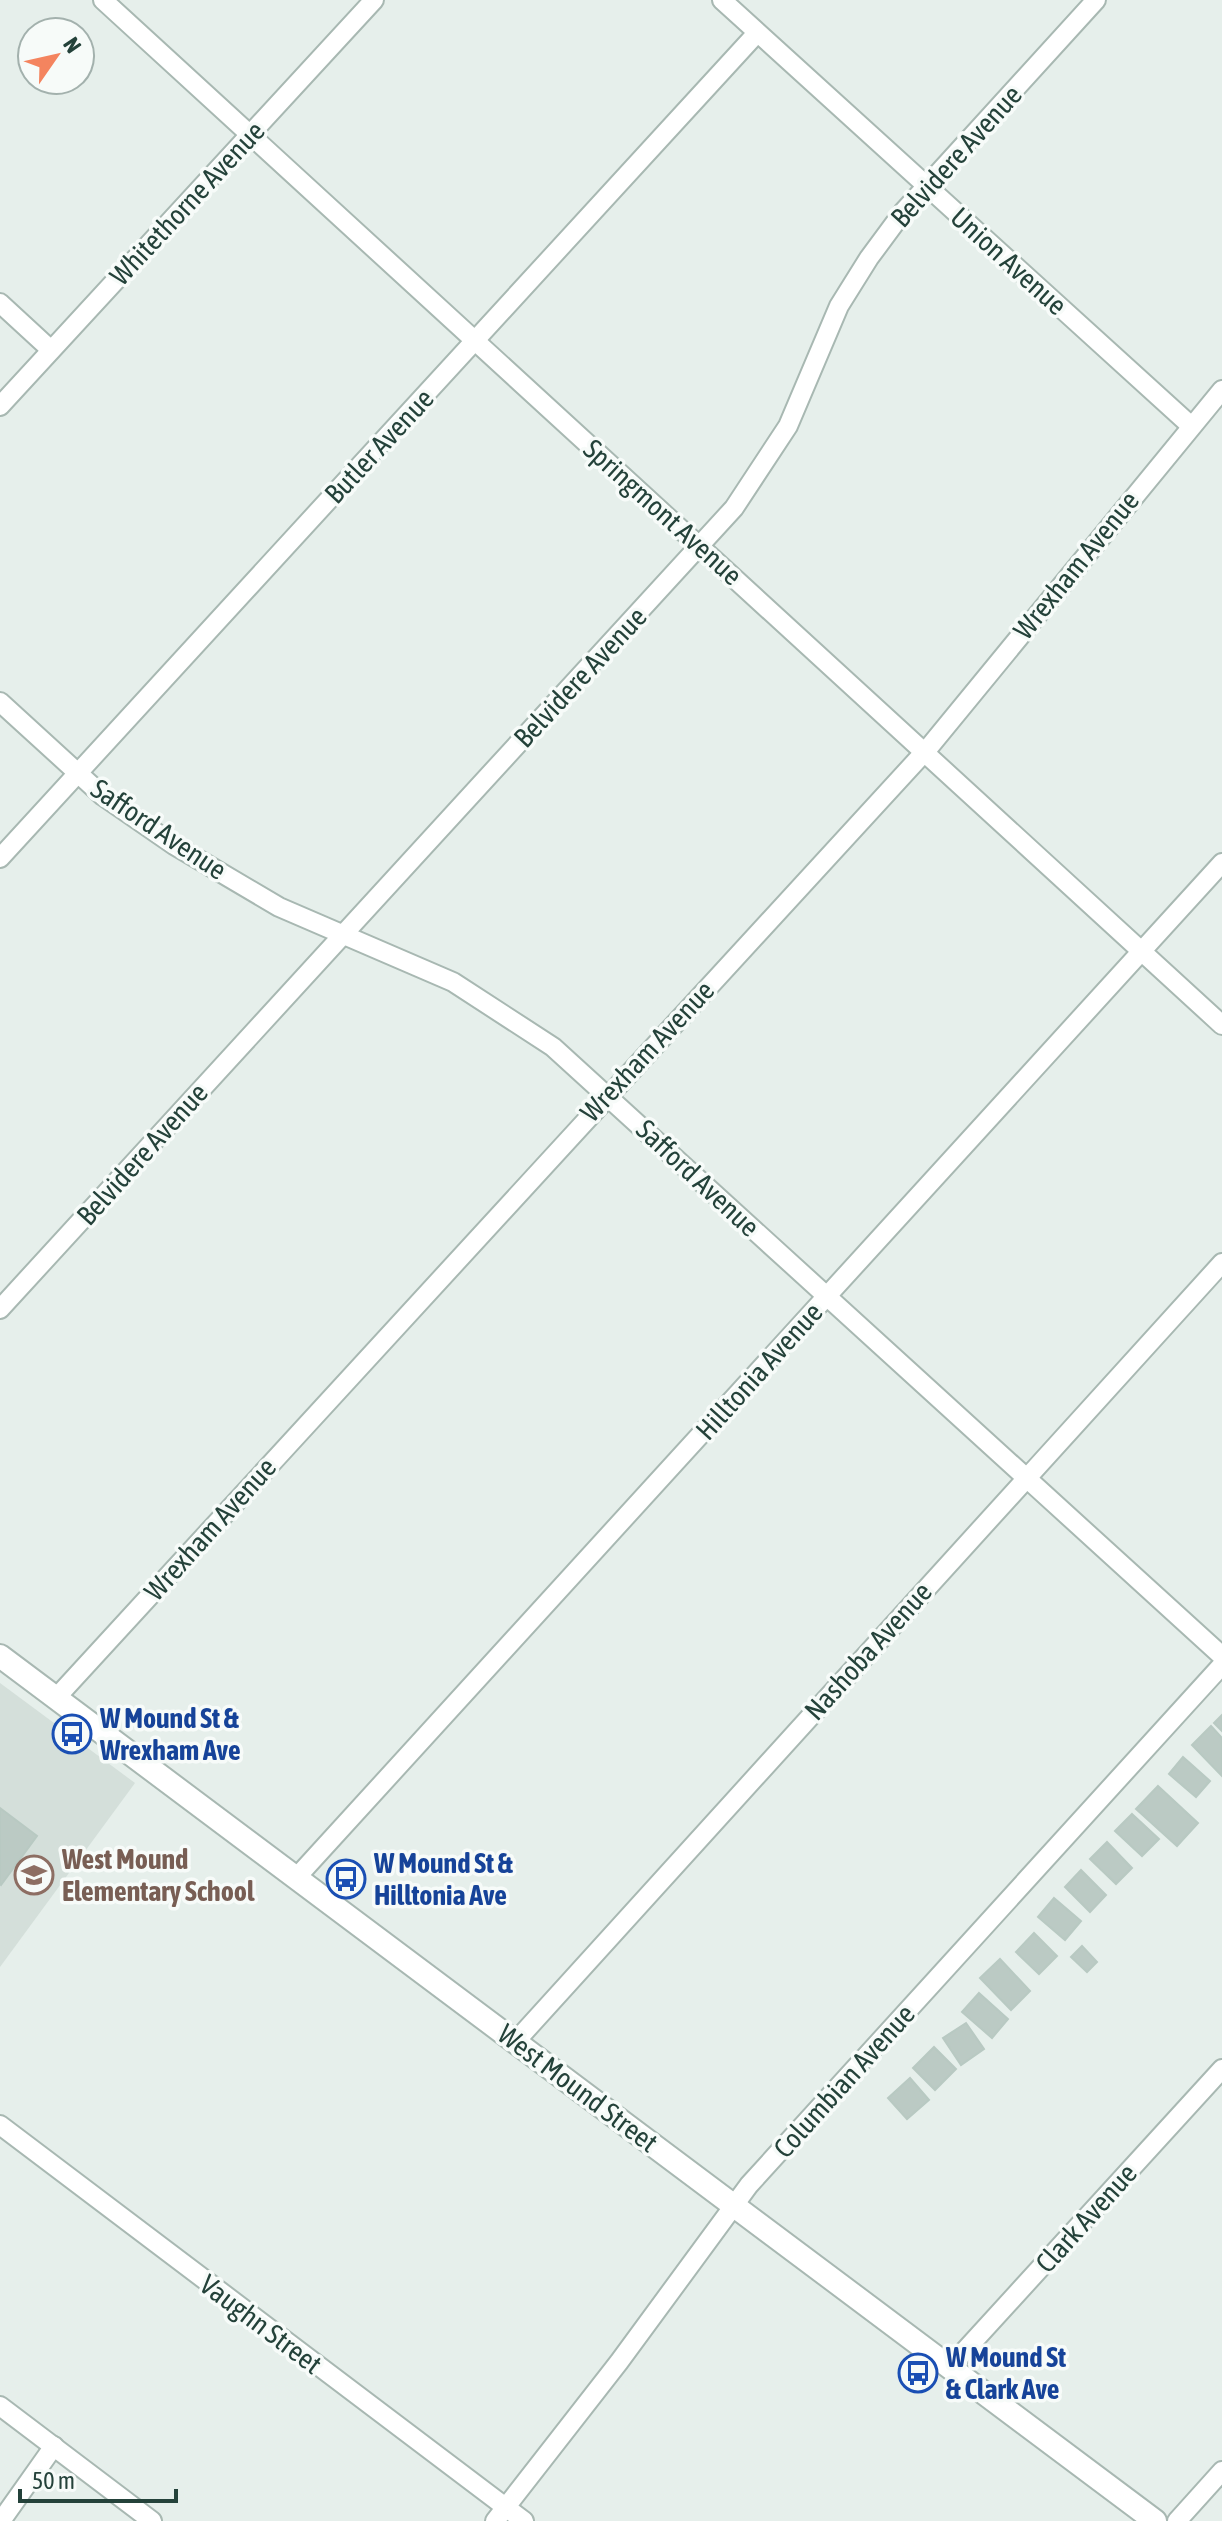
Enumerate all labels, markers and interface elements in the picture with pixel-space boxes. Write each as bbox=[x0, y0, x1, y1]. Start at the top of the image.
north arrow bbox=[16, 16, 96, 96]
text: N bbox=[58, 32, 87, 57]
street label: Belvidere Avenue bbox=[884, 79, 1028, 233]
street label: Whitethorne Avenue bbox=[103, 115, 271, 291]
street label: Union Avenue bbox=[945, 201, 1073, 321]
street label: Butler Avenue bbox=[318, 382, 440, 510]
street label: Springmont Avenue bbox=[577, 433, 749, 591]
street label: Wrexham Avenue bbox=[1007, 485, 1145, 645]
street label: Belvidere Avenue bbox=[507, 600, 653, 754]
street label: Safford Avenue bbox=[85, 772, 233, 886]
street label: Wrexham Avenue bbox=[574, 974, 720, 1128]
street label: Belvidere Avenue bbox=[70, 1077, 214, 1231]
street label: Safford Avenue bbox=[630, 1113, 766, 1243]
street label: Hilltonia Avenue bbox=[689, 1296, 829, 1446]
street label: Wrexham Avenue bbox=[138, 1451, 282, 1607]
street label: Nashoba Avenue bbox=[798, 1576, 938, 1726]
place label: W Mound St & Wrexham Ave bbox=[99, 1702, 241, 1766]
bus stop icon: W Mound St & Wrexham Ave bbox=[51, 1713, 93, 1755]
place label: West Mound Elementary School bbox=[61, 1843, 255, 1907]
place label: W Mound St & Hilltonia Ave bbox=[373, 1847, 513, 1911]
school or university icon: West Mound Elementary School bbox=[13, 1854, 55, 1896]
bus stop icon: W Mound St & Hilltonia Ave bbox=[325, 1858, 367, 1900]
street label: Columbian Avenue bbox=[767, 1998, 921, 2164]
street label: West Mound Street bbox=[492, 2018, 664, 2158]
street label: Clark Avenue bbox=[1029, 2157, 1143, 2279]
street label: Vaughn Street bbox=[194, 2268, 328, 2380]
place label: W Mound St & Clark Ave bbox=[945, 2341, 1066, 2405]
bus stop icon: W Mound St & Clark Ave bbox=[897, 2352, 939, 2394]
scale bar bbox=[20, 2453, 176, 2503]
text: 50 m bbox=[32, 2467, 75, 2494]

